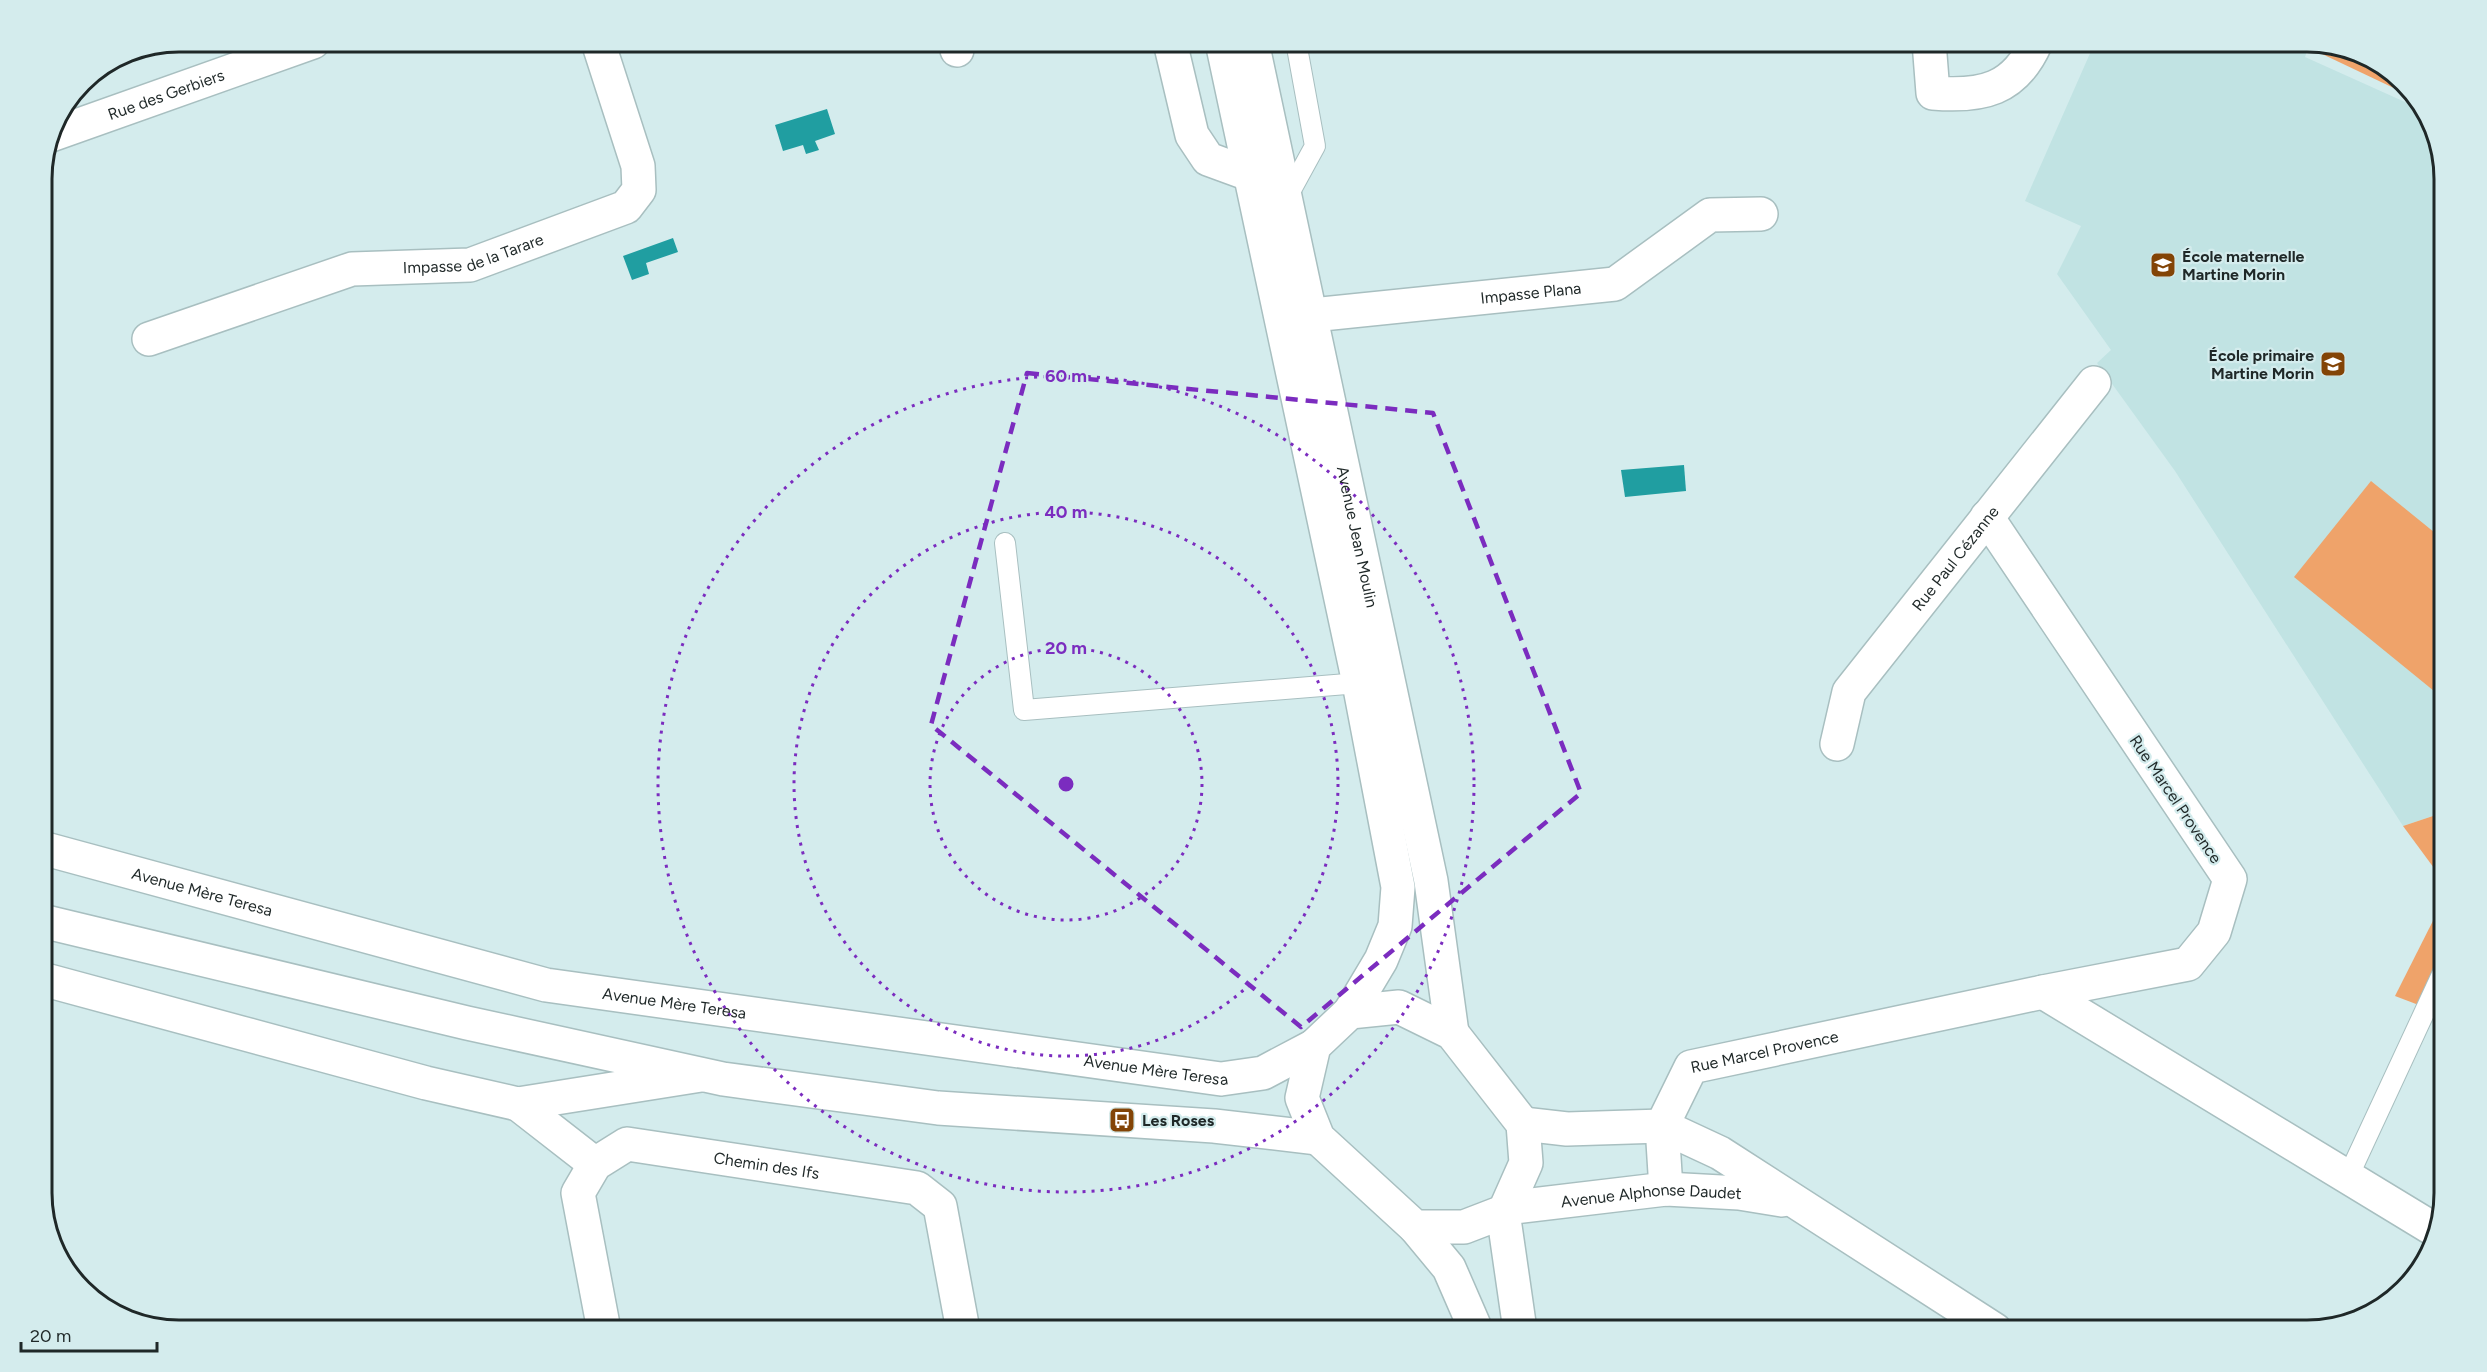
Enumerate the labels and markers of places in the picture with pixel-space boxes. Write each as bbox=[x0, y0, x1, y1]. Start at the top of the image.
place label: École maternelle Martine Morin bbox=[2182, 247, 2305, 284]
school or university icon: École maternelle Martine Morin bbox=[2148, 250, 2178, 280]
place label: École primaire Martine Morin bbox=[2208, 346, 2314, 383]
school or university icon: École primaire Martine Morin bbox=[2318, 349, 2348, 379]
centre of rings bbox=[1056, 774, 1076, 794]
bus stop icon: Les Roses bbox=[1107, 1105, 1137, 1135]
place label: Les Roses bbox=[1142, 1111, 1215, 1130]

